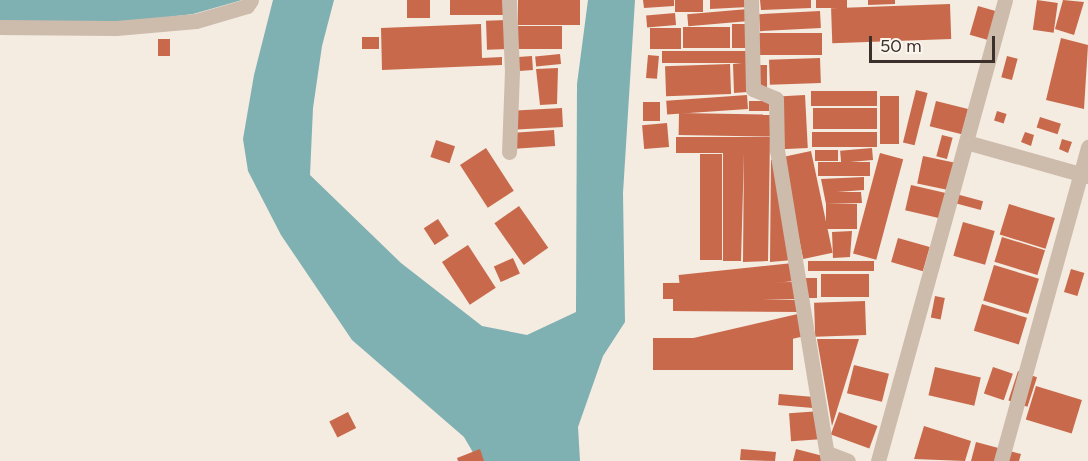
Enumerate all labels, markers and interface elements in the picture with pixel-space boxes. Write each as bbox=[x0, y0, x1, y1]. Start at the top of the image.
scale bar bbox=[872, 24, 998, 62]
text: 50 m bbox=[880, 35, 922, 57]

